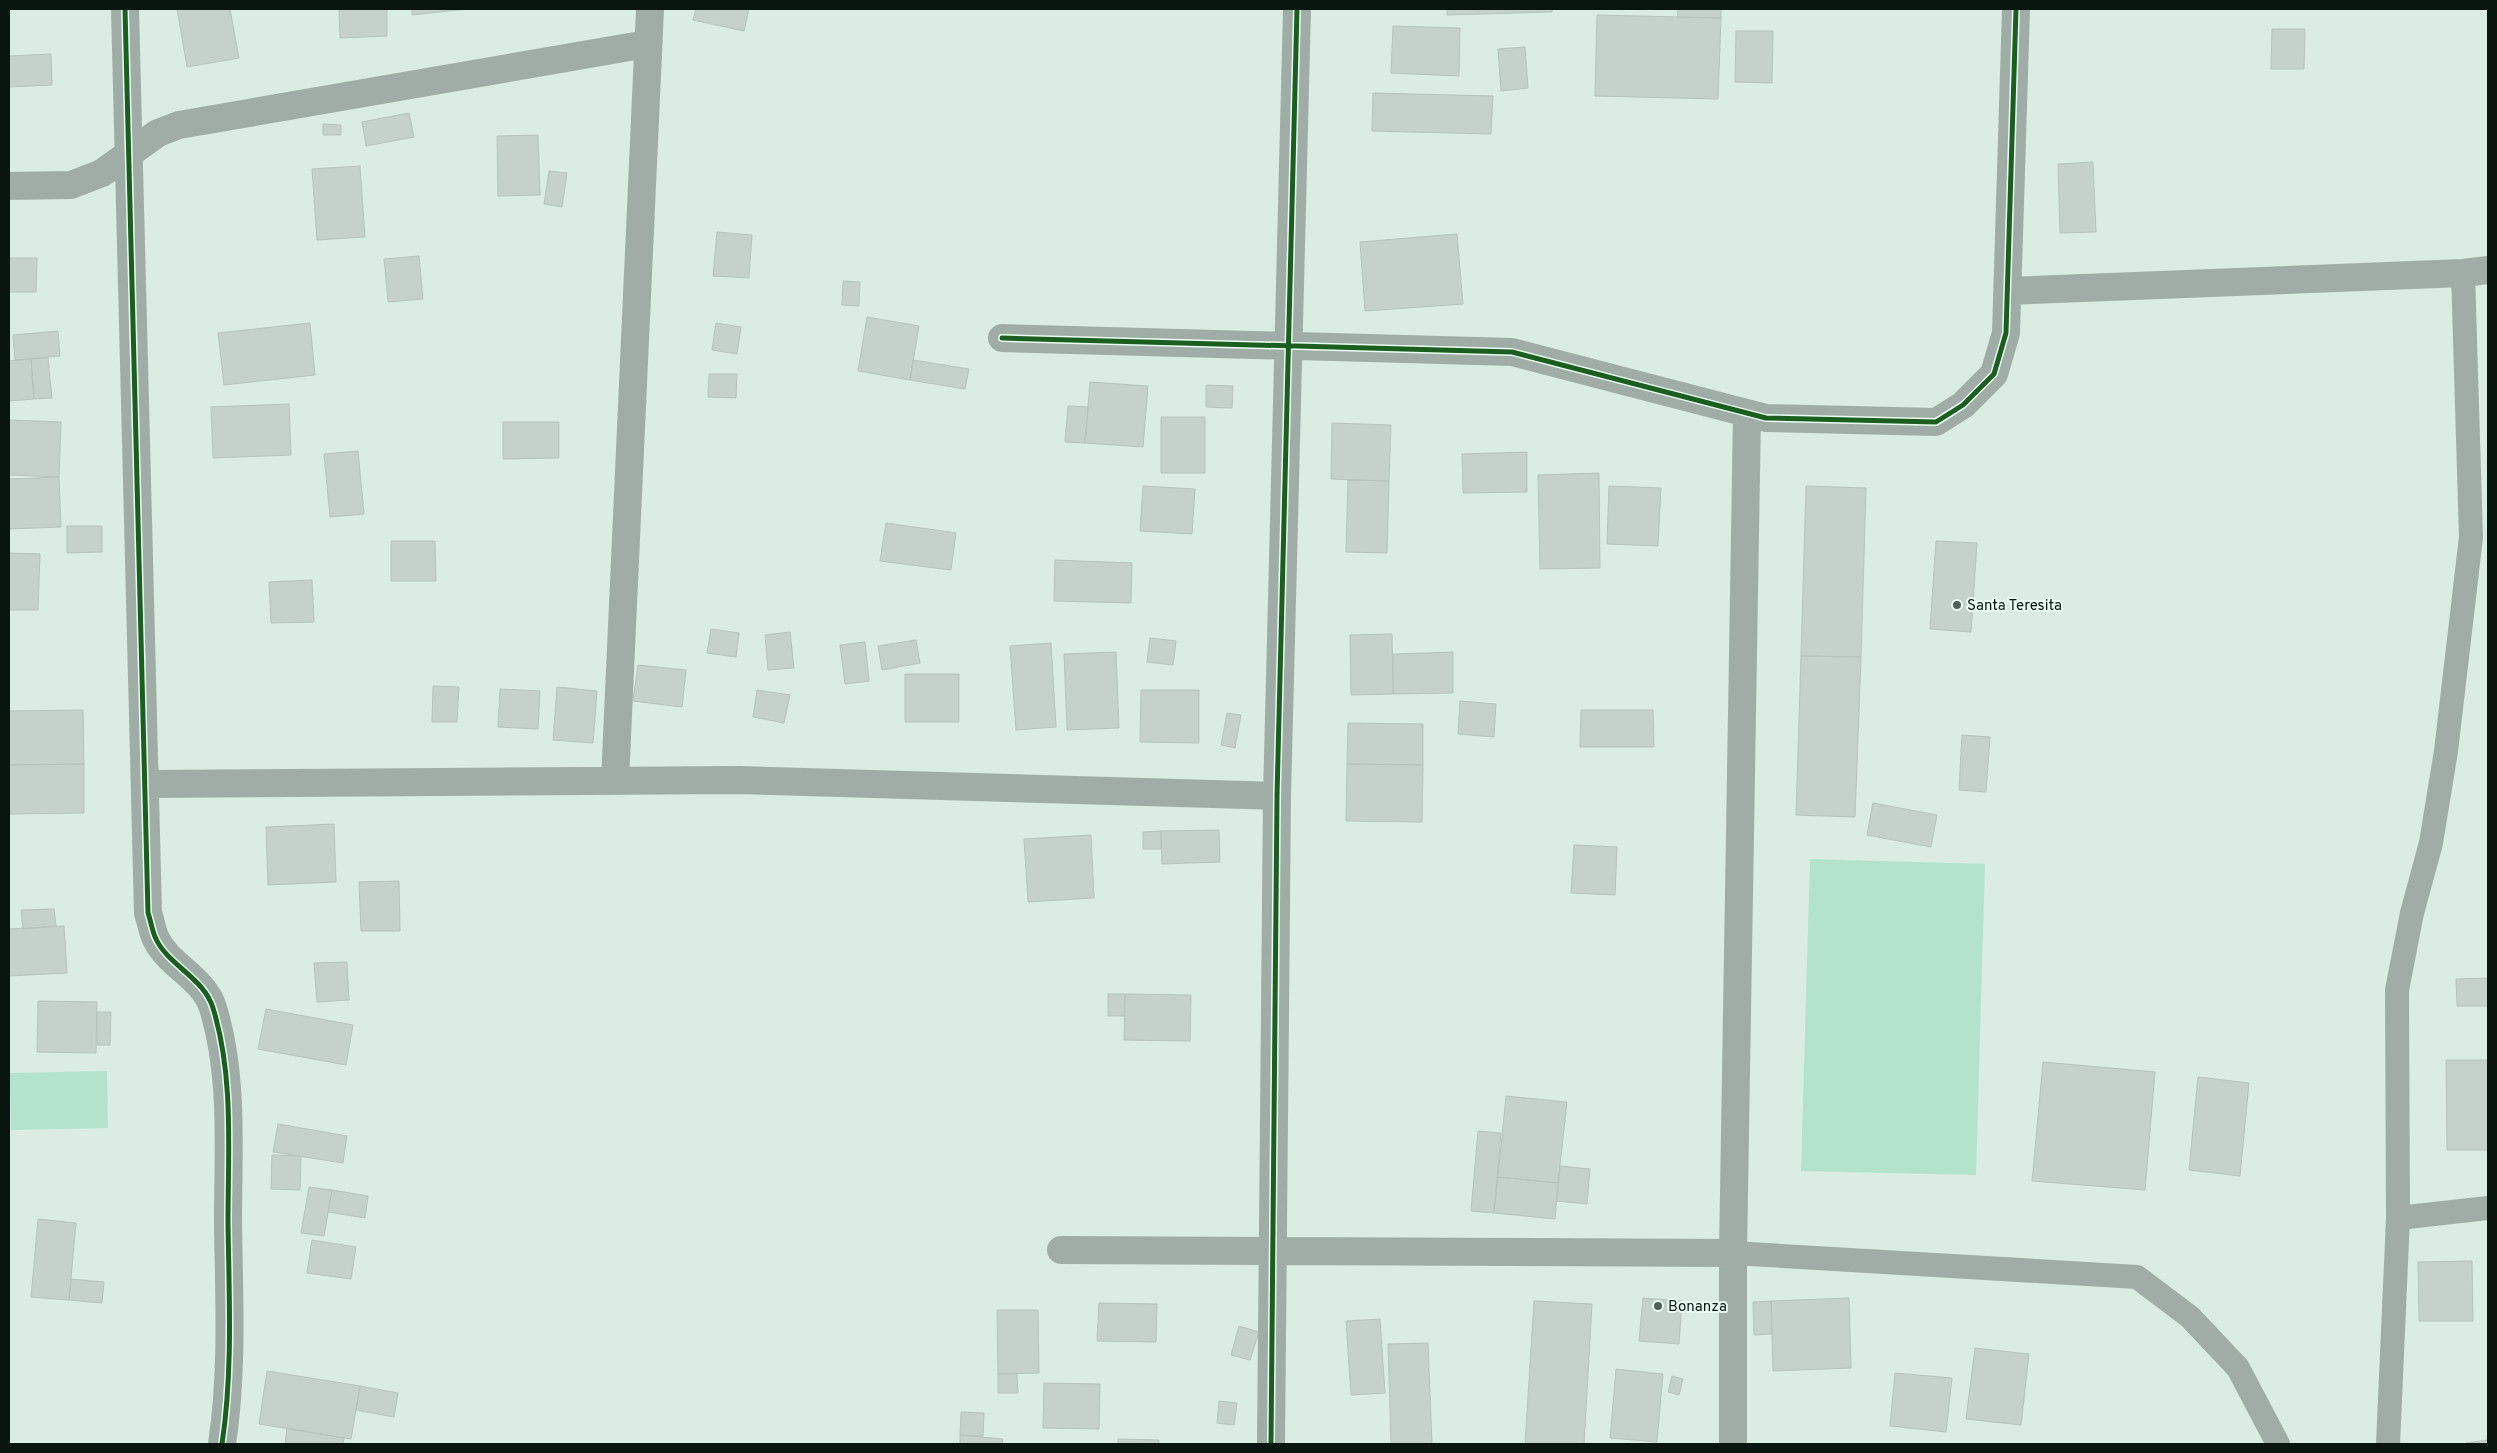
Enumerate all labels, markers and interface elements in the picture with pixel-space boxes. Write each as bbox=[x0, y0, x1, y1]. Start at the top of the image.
place label: Santa Teresita bbox=[1967, 597, 2062, 616]
marker: Santa Teresita bbox=[1951, 599, 1963, 611]
place label: Bonanza bbox=[1668, 1298, 1727, 1317]
marker: Bonanza bbox=[1652, 1300, 1664, 1312]

